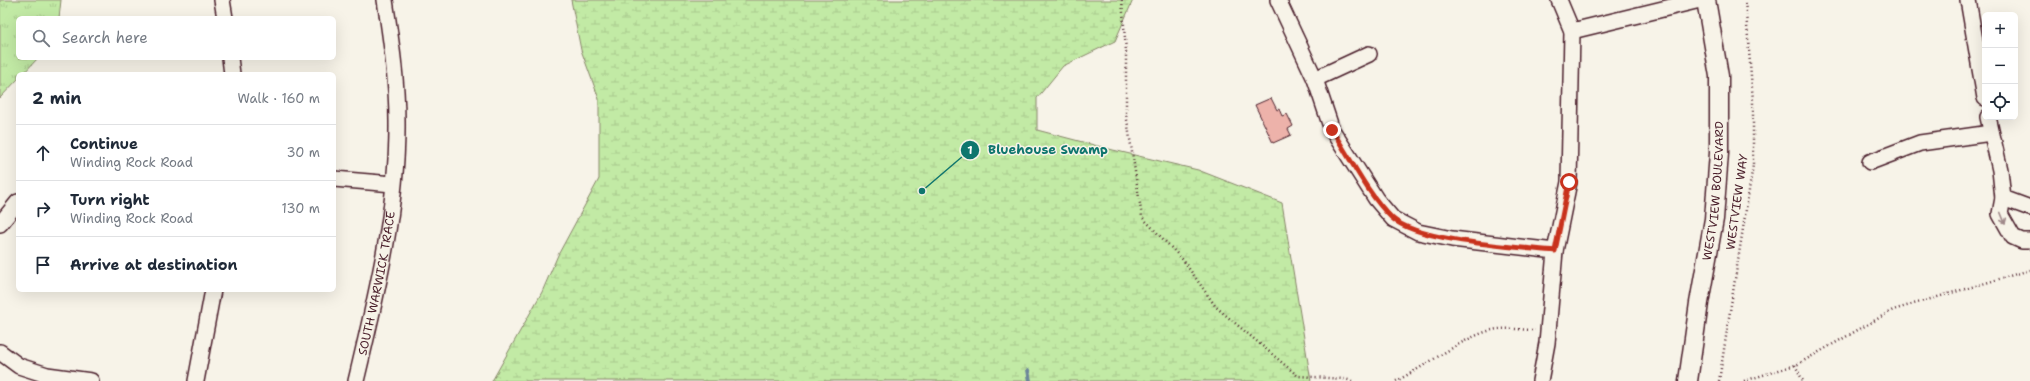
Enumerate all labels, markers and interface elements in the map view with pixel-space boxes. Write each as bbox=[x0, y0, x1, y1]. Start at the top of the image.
map controls bbox=[1982, 12, 2018, 120]
button: + bbox=[1982, 12, 2018, 48]
search box bbox=[16, 16, 336, 60]
icon: search bbox=[30, 27, 52, 49]
text: Search here bbox=[62, 28, 148, 48]
button: − bbox=[1982, 48, 2018, 84]
button: locate bbox=[1982, 84, 2018, 120]
text: 2 min bbox=[32, 87, 82, 109]
text: Walk · 160 m bbox=[238, 90, 320, 107]
route end bbox=[1323, 121, 1341, 139]
street label: WESTVIEW BOULEVARD bbox=[1699, 121, 1727, 262]
text: Continue bbox=[70, 134, 138, 154]
callout: Bluehouse Swamp bbox=[960, 137, 1116, 162]
text: Bluehouse Swamp bbox=[988, 141, 1108, 158]
icon: ahead bbox=[32, 142, 54, 164]
text: 1 bbox=[967, 142, 973, 158]
text: 30 m bbox=[286, 144, 320, 161]
street label: WESTVIEW WAY bbox=[1722, 152, 1752, 251]
text: Winding Rock Road bbox=[70, 154, 193, 171]
route start bbox=[1560, 173, 1578, 191]
text: Turn right bbox=[70, 190, 150, 210]
icon: right bbox=[32, 198, 54, 220]
text: 130 m bbox=[282, 200, 320, 217]
text: Winding Rock Road bbox=[70, 210, 193, 227]
street label: SOUTH WARWICK TRACE bbox=[354, 210, 399, 357]
one-way arrow bbox=[2000, 212, 2008, 224]
icon: arrive bbox=[32, 254, 54, 276]
text: Arrive at destination bbox=[70, 255, 238, 275]

